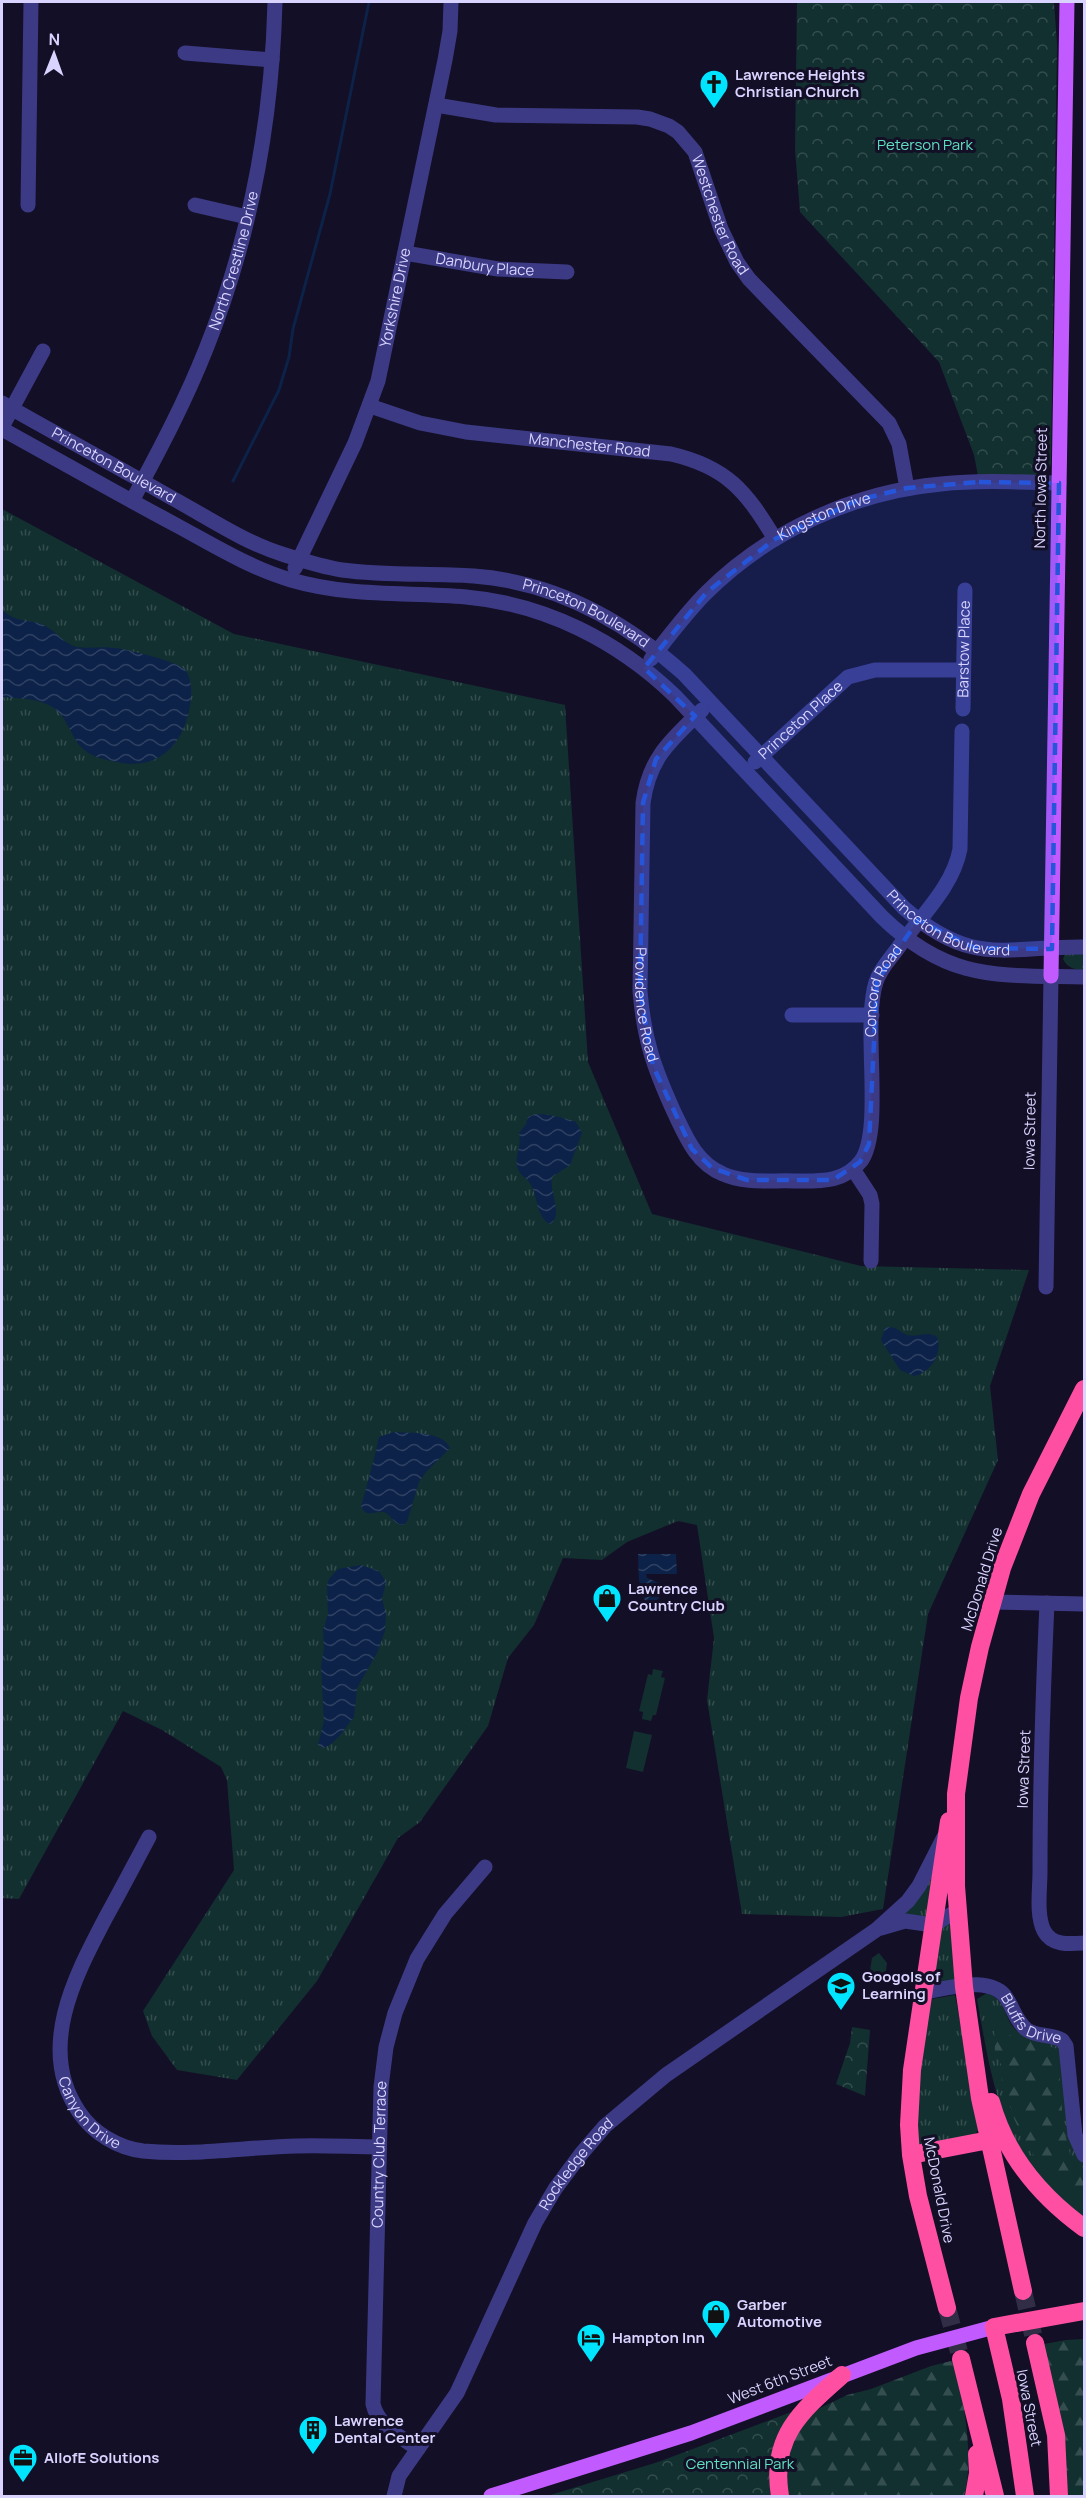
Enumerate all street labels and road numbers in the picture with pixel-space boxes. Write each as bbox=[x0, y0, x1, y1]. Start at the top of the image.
street label: Westchester Road bbox=[687, 152, 754, 279]
street label: North Crestline Drive bbox=[203, 189, 263, 333]
street label: Yorkshire Drive bbox=[374, 246, 416, 349]
street label: Danbury Place bbox=[434, 247, 535, 281]
street label: Princeton Boulevard bbox=[48, 422, 180, 508]
street label: North Iowa Street bbox=[1029, 427, 1052, 549]
street label: Manchester Road bbox=[528, 428, 652, 462]
street label: Kingston Drive bbox=[773, 487, 873, 545]
street label: Princeton Boulevard bbox=[521, 573, 654, 652]
street label: Barstow Place bbox=[952, 600, 975, 698]
street label: Princeton Place bbox=[753, 675, 848, 764]
street label: Princeton Boulevard bbox=[882, 885, 1010, 960]
street label: Concord Road bbox=[860, 940, 907, 1037]
street label: Providence Road bbox=[630, 947, 664, 1064]
street label: Iowa Street bbox=[1018, 1092, 1041, 1170]
street label: McDonald Drive bbox=[956, 1524, 1007, 1633]
street label: Iowa Street bbox=[1012, 1729, 1035, 1809]
street label: Bluffs Drive bbox=[996, 1989, 1065, 2049]
street label: Canyon Drive bbox=[54, 2074, 124, 2154]
street label: Country Club Terrace bbox=[366, 2079, 392, 2228]
street label: Rockledge Road bbox=[534, 2112, 618, 2214]
street label: McDonald Drive bbox=[919, 2135, 960, 2245]
street label: West 6th Street bbox=[725, 2350, 835, 2409]
street label: Iowa Street bbox=[1012, 2367, 1047, 2448]

